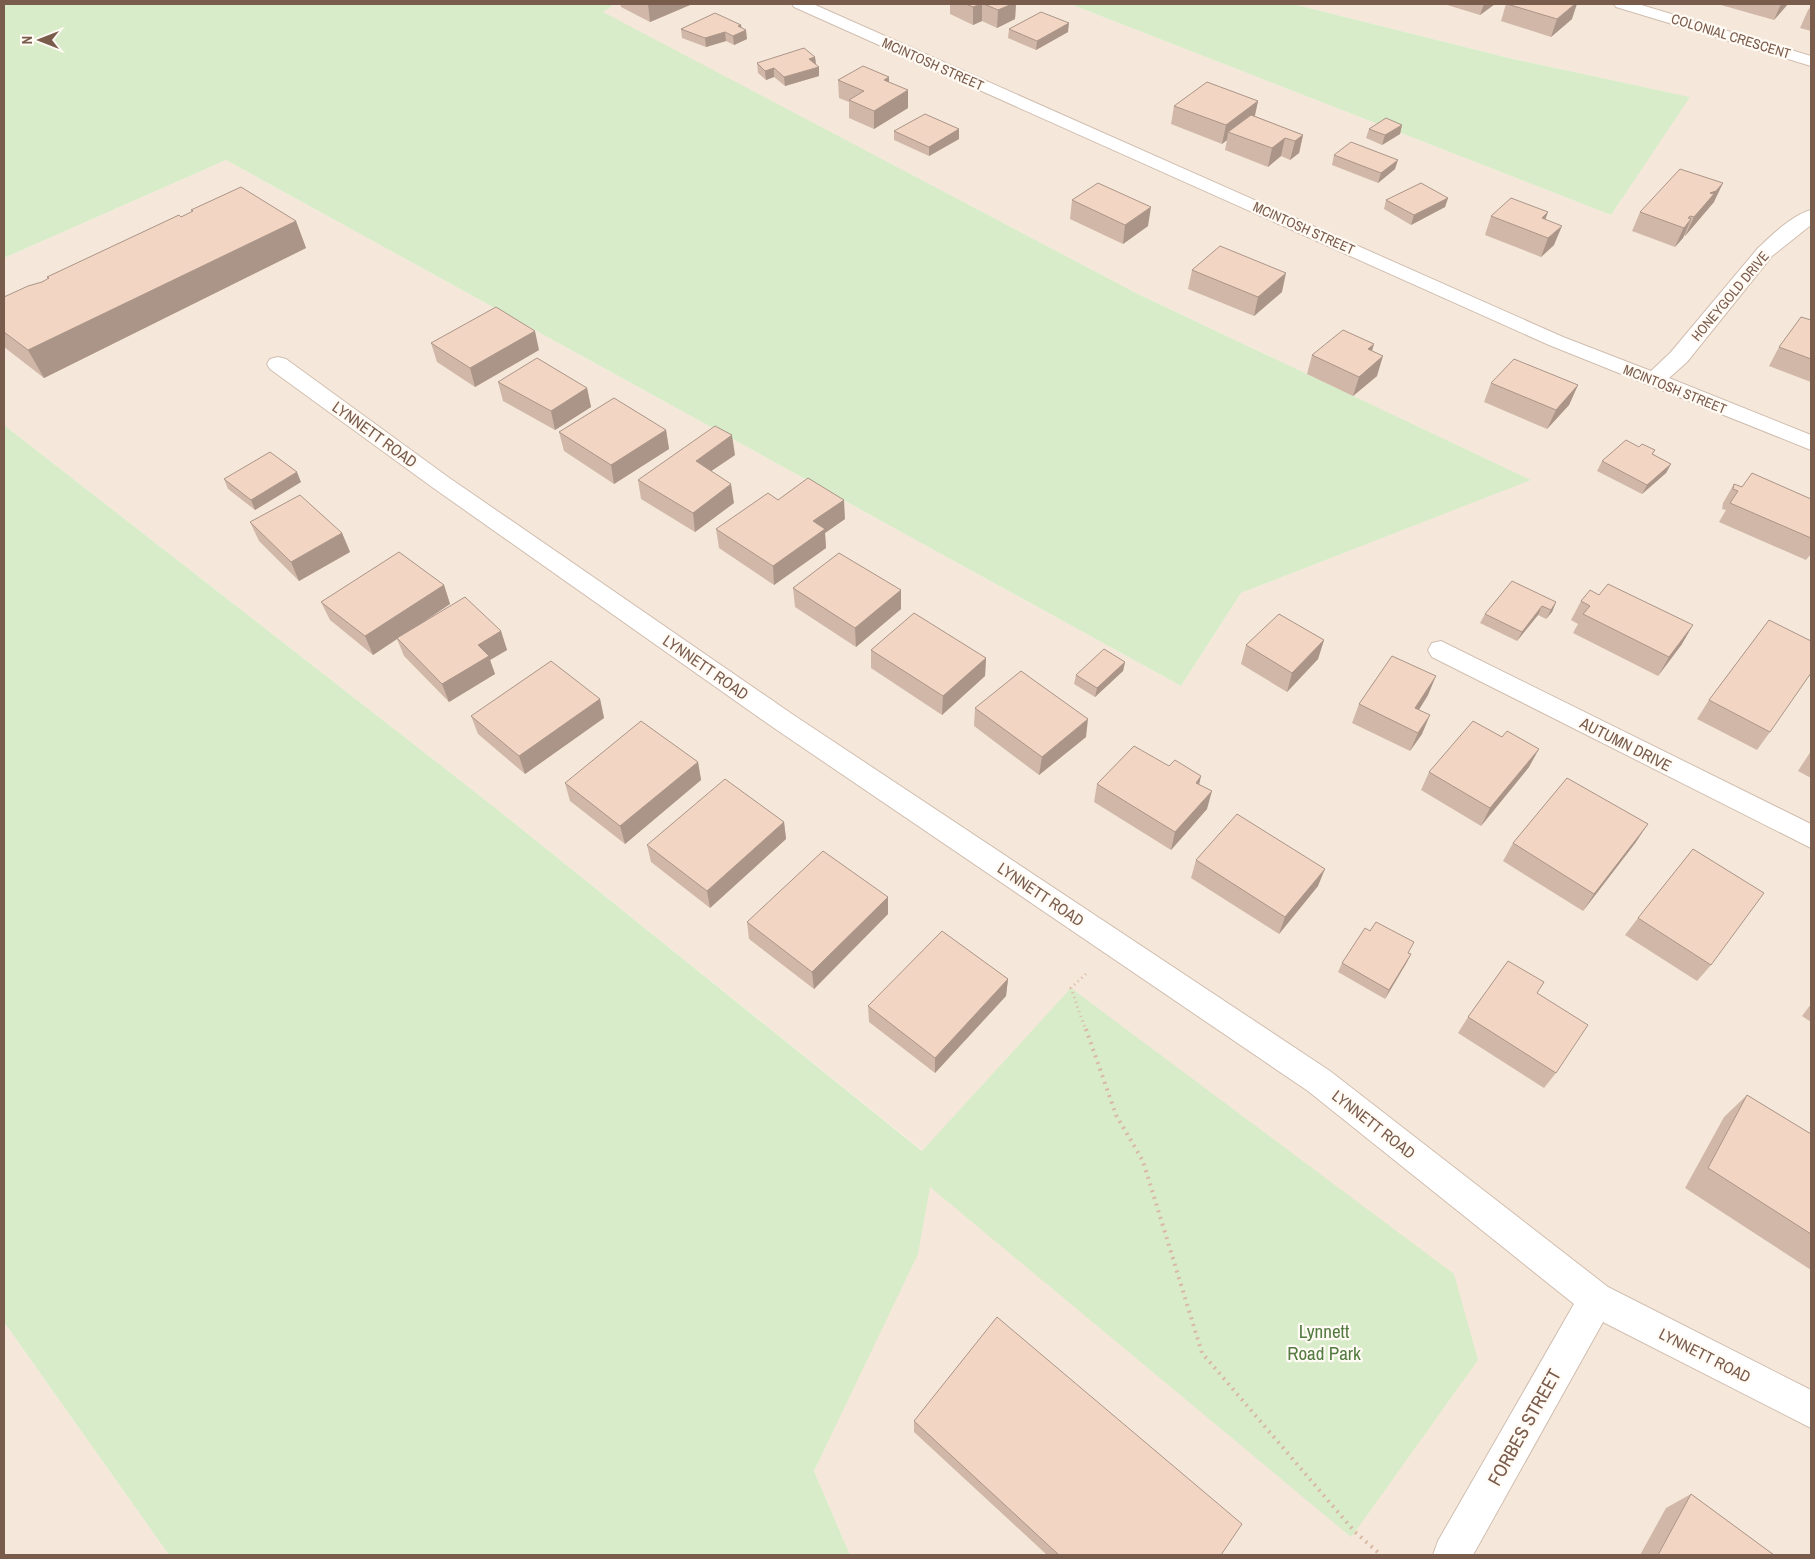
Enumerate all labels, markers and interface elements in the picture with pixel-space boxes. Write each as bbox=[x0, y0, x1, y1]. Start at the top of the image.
street label: COLONIAL CRESCENT bbox=[1669, 9, 1793, 63]
north arrow bbox=[15, 15, 65, 65]
street label: MCINTOSH STREET bbox=[879, 34, 987, 94]
text: N bbox=[18, 36, 36, 44]
street label: MCINTOSH STREET bbox=[1250, 198, 1358, 258]
street label: HONEYGOLD DRIVE bbox=[1687, 247, 1773, 345]
street label: MCINTOSH STREET bbox=[1621, 360, 1729, 418]
street label: LYNNETT ROAD bbox=[328, 396, 422, 472]
street label: LYNNETT ROAD bbox=[659, 629, 753, 705]
street label: AUTUMN DRIVE bbox=[1576, 711, 1675, 776]
street label: LYNNETT ROAD bbox=[993, 857, 1089, 931]
street label: LYNNETT ROAD bbox=[1328, 1085, 1420, 1163]
park label: Lynnett Road Park bbox=[1287, 1318, 1361, 1366]
street label: LYNNETT ROAD bbox=[1655, 1322, 1755, 1388]
street label: FORBES STREET bbox=[1481, 1363, 1567, 1490]

